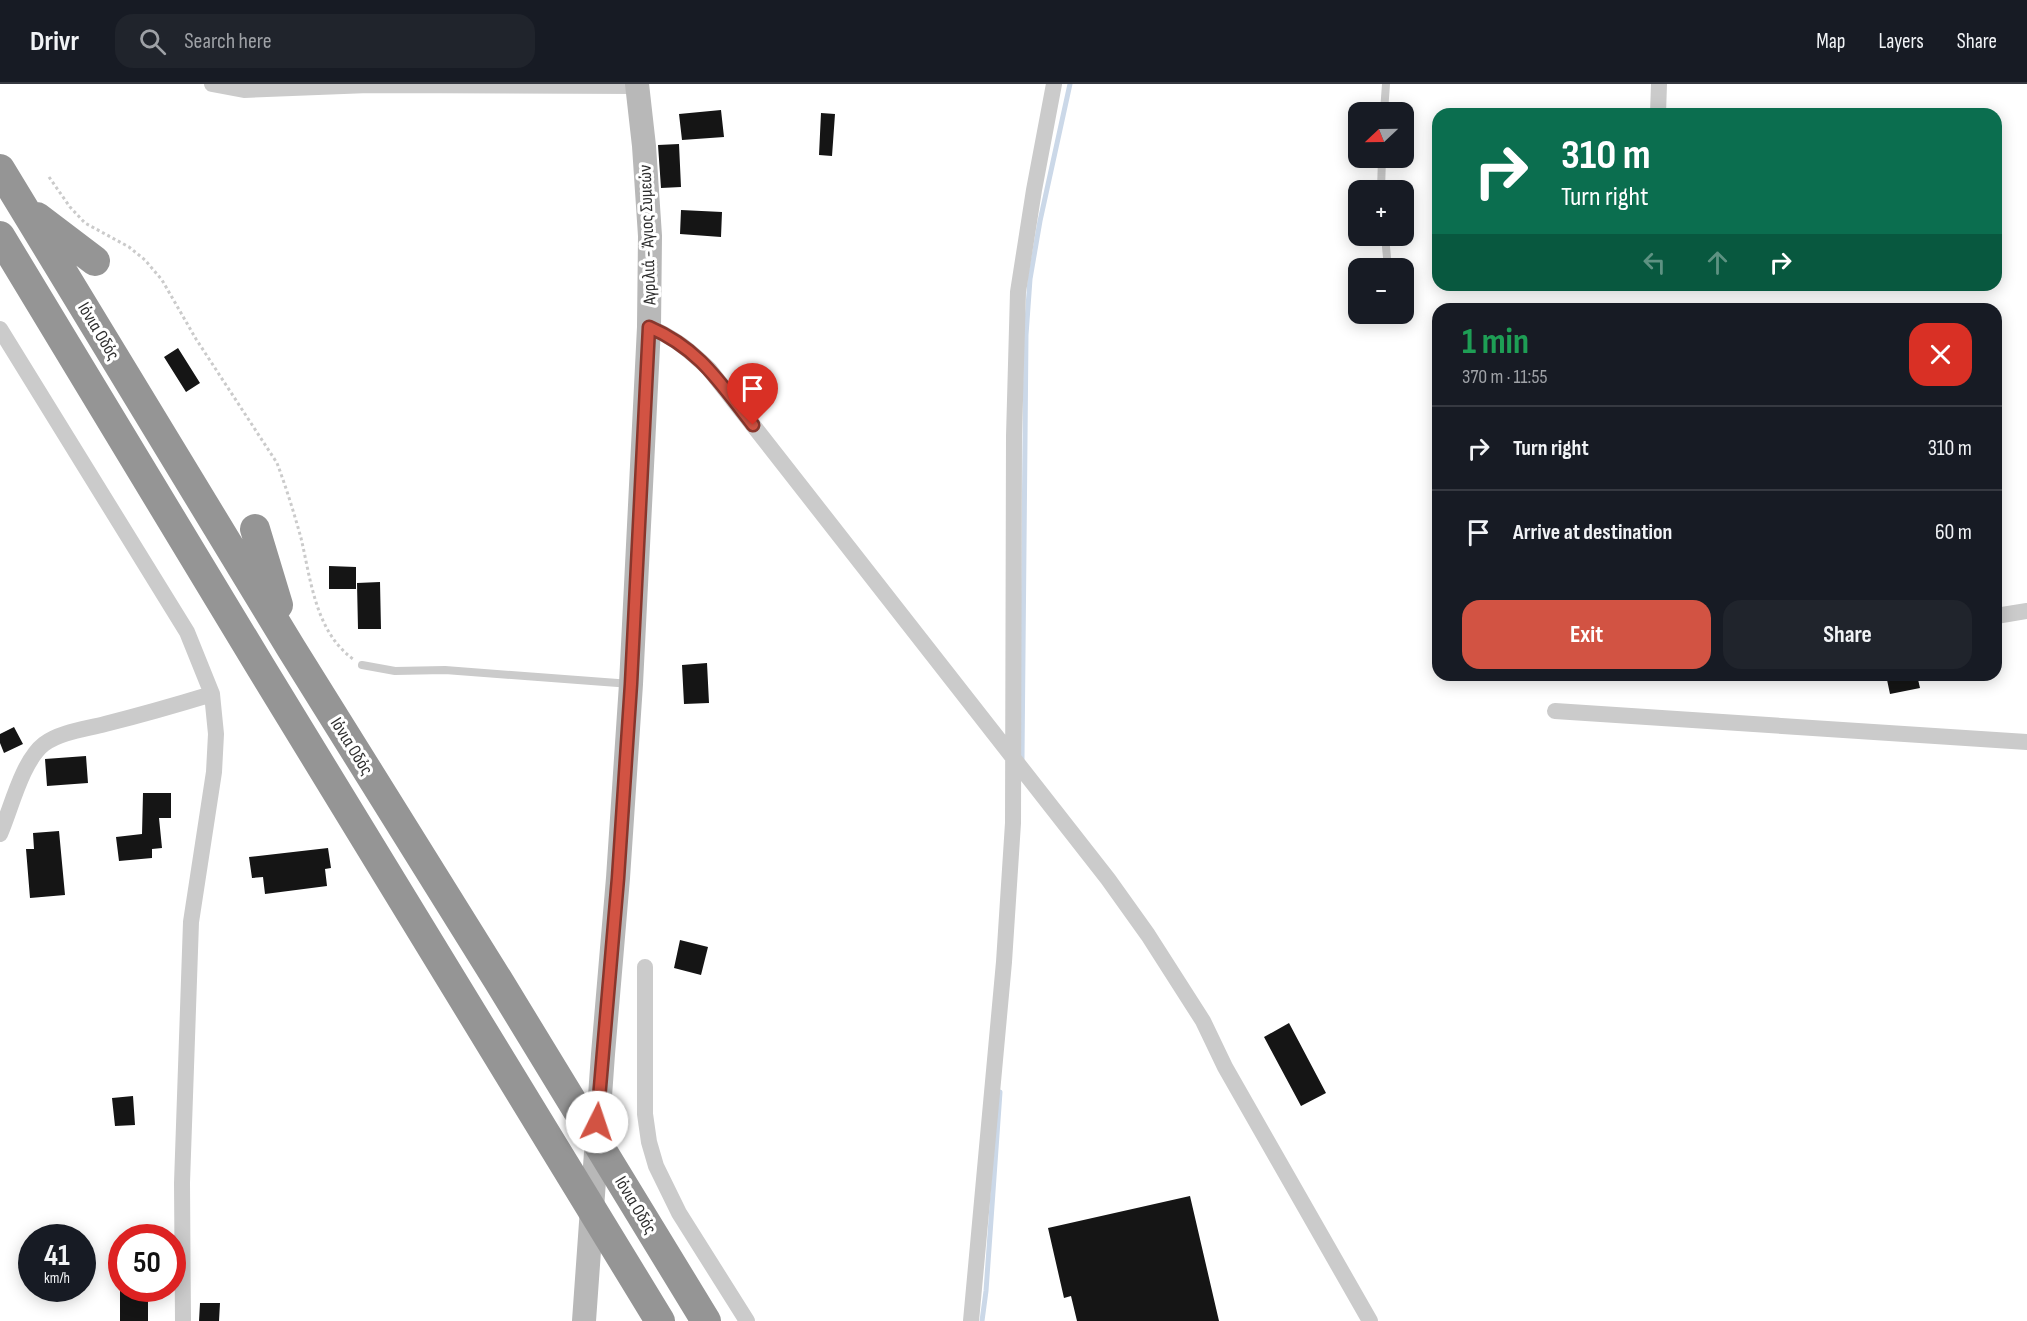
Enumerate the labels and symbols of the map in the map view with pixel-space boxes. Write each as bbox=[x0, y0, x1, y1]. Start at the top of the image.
north arrow bbox=[1348, 102, 1414, 168]
street label: Αγριλιά - Άγιος Συμεών bbox=[635, 165, 660, 306]
street label: Ιόνια Οδός bbox=[73, 299, 124, 364]
pin bbox=[727, 363, 778, 425]
street label: Ιόνια Οδός bbox=[326, 714, 377, 779]
position arrow bbox=[565, 1090, 629, 1154]
street label: Ιόνια Οδός bbox=[610, 1173, 661, 1238]
speed limit sign: 50 bbox=[108, 1224, 186, 1302]

